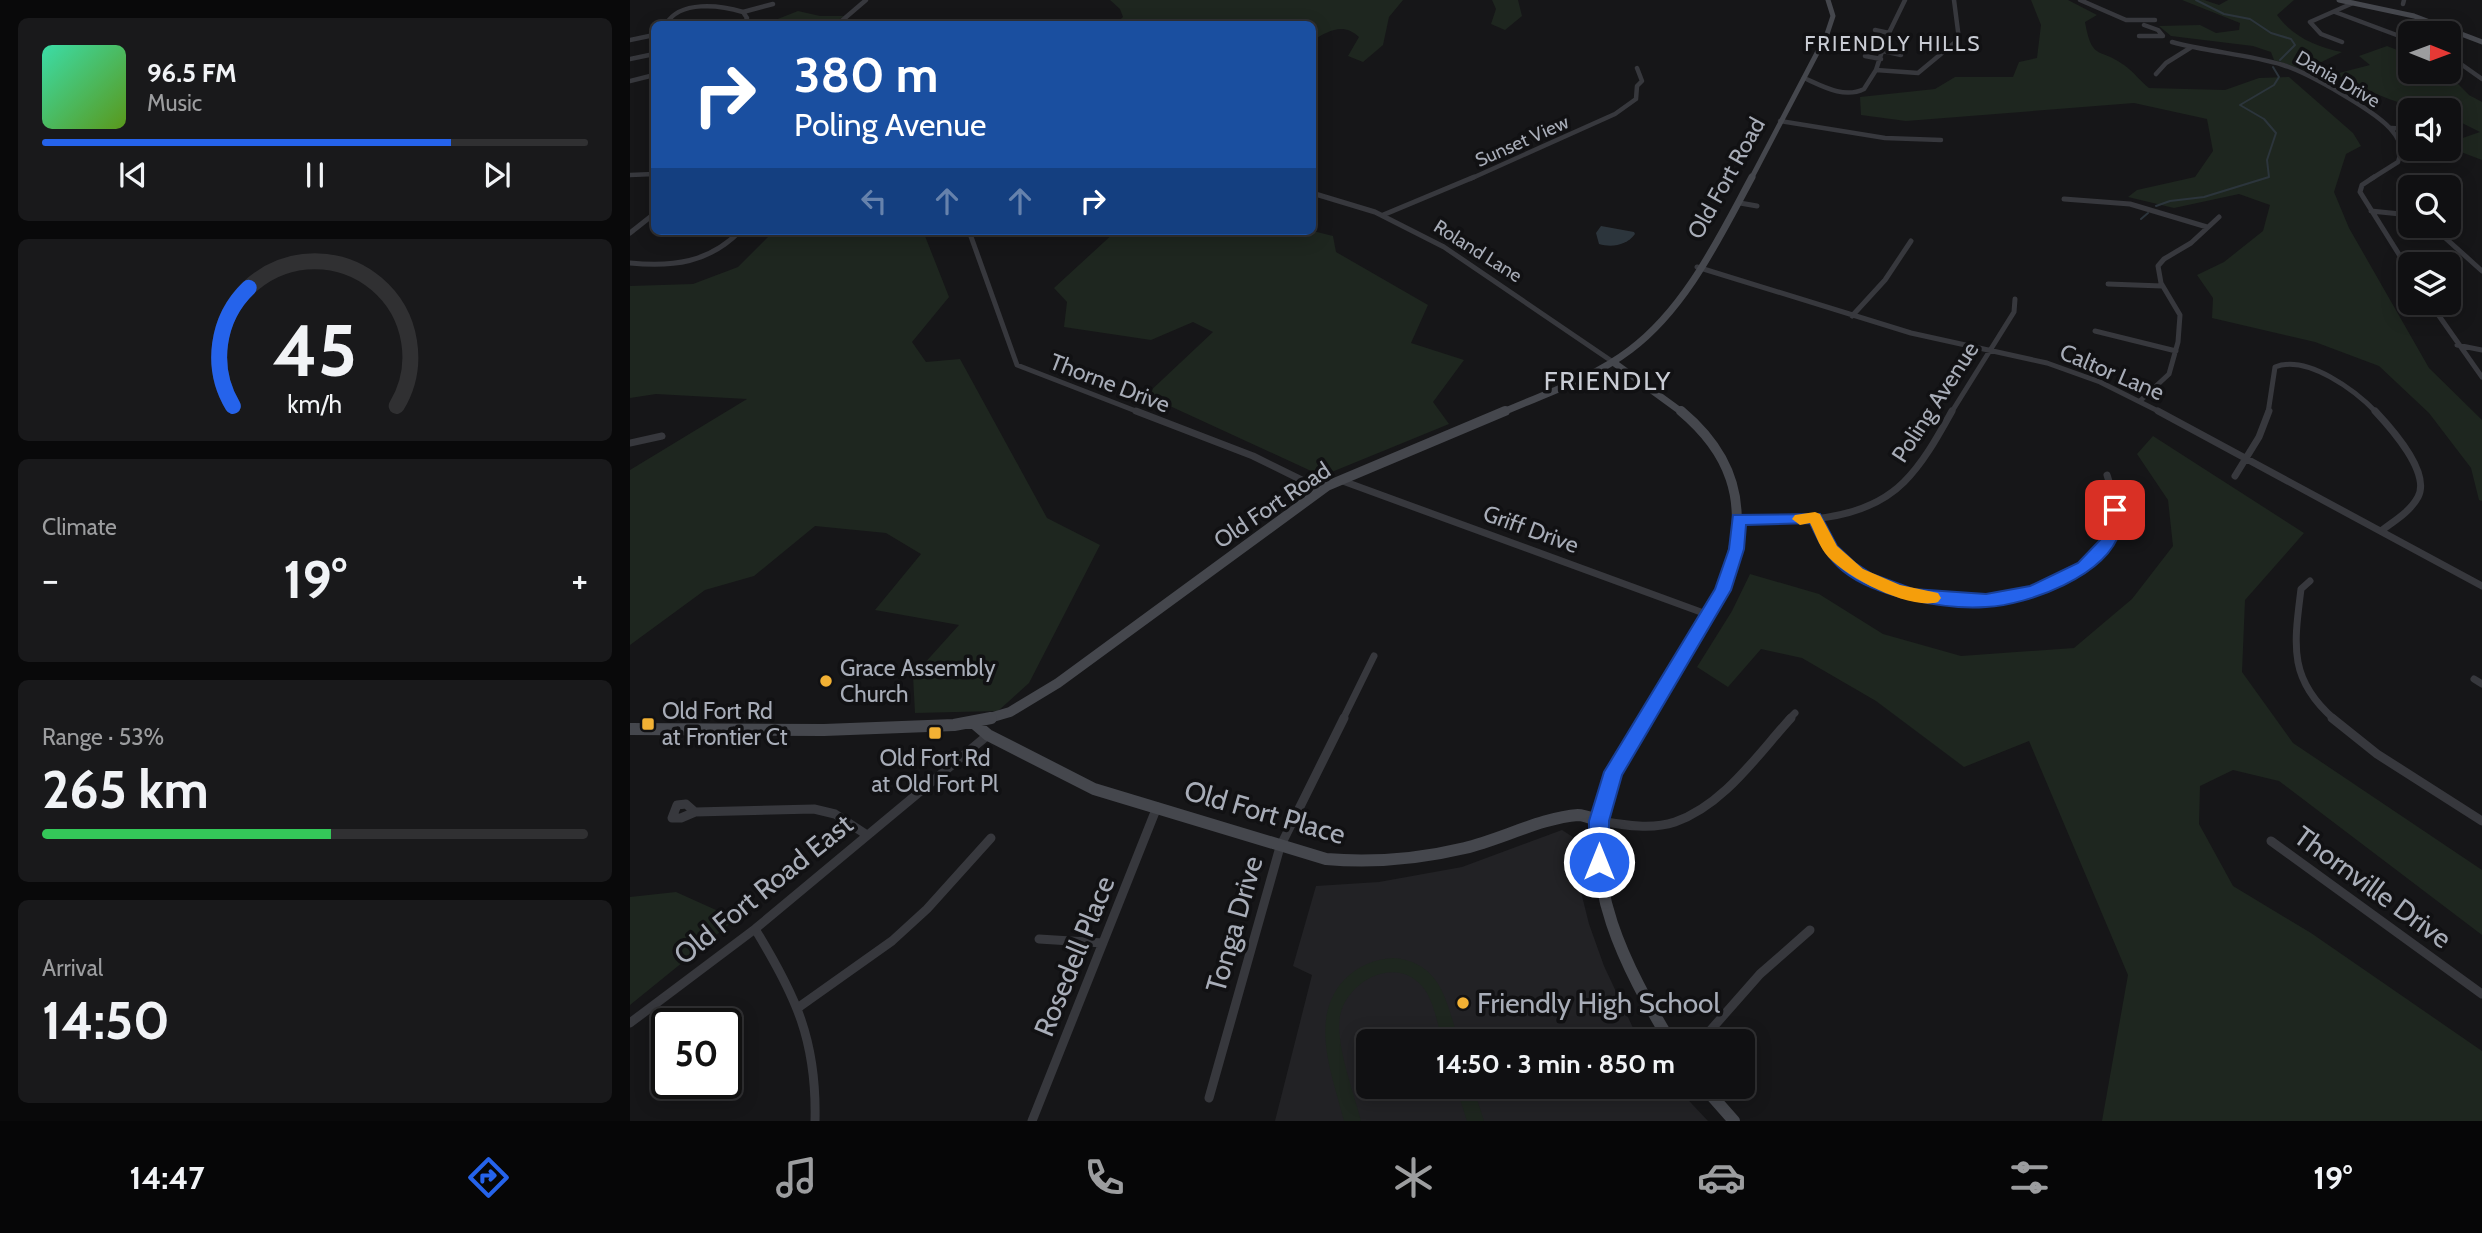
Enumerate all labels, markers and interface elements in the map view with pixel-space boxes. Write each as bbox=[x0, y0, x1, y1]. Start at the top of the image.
north arrow bbox=[2398, 21, 2460, 84]
map controls bbox=[2398, 21, 2461, 315]
district label: FRIENDLY HILLS bbox=[1804, 31, 1982, 56]
text: 380 m bbox=[794, 45, 938, 104]
street label: Dania Drive bbox=[2292, 46, 2384, 112]
icon: right bbox=[679, 49, 770, 140]
text: 96.5 FM bbox=[147, 57, 237, 89]
text: Music bbox=[147, 89, 202, 117]
button: sound bbox=[2398, 98, 2461, 161]
text: Poling Avenue bbox=[794, 105, 986, 144]
street label: Sunset View bbox=[1472, 110, 1572, 172]
street label: Old Fort Road bbox=[1681, 112, 1771, 244]
icon: previous bbox=[114, 156, 152, 194]
icon: pause bbox=[296, 156, 334, 194]
icon: next bbox=[478, 156, 516, 194]
button: search bbox=[2398, 175, 2461, 238]
icon: left bbox=[855, 182, 893, 220]
icon: ahead bbox=[928, 182, 966, 220]
icon: ahead bbox=[1001, 182, 1039, 220]
icon: right bbox=[1074, 182, 1112, 220]
street label: Roland Lane bbox=[1430, 215, 1527, 287]
button: layers bbox=[2398, 252, 2461, 315]
text: 45 bbox=[273, 306, 357, 394]
street label: Poling Avenue bbox=[1886, 336, 1985, 468]
street label: Caltor Lane bbox=[2056, 338, 2169, 407]
street label: Thorne Drive bbox=[1046, 347, 1174, 419]
district label: FRIENDLY bbox=[1544, 365, 1672, 397]
text: km/h bbox=[288, 389, 342, 419]
street label: Old Fort Road bbox=[1208, 456, 1336, 554]
pin bbox=[2085, 480, 2145, 540]
icon: arrive bbox=[2096, 491, 2134, 529]
street label: Griff Drive bbox=[1479, 499, 1583, 559]
text: Climate bbox=[42, 513, 117, 541]
text: 19° bbox=[283, 548, 347, 611]
text: − bbox=[42, 556, 59, 603]
text: + bbox=[571, 556, 588, 603]
place label: Grace Assembly Church bbox=[840, 654, 996, 708]
marker: Grace Assembly Church bbox=[818, 673, 834, 689]
place label: Old Fort Rd at Frontier Ct bbox=[662, 697, 788, 751]
marker: Old Fort Rd at Frontier Ct bbox=[640, 716, 656, 732]
text: Range · 53% bbox=[42, 723, 164, 751]
marker: Old Fort Rd at Old Fort Pl bbox=[927, 725, 943, 741]
place label: Old Fort Rd at Old Fort Pl bbox=[872, 744, 999, 798]
text: 265 km bbox=[42, 758, 209, 821]
street label: Old Fort Place bbox=[1181, 773, 1349, 851]
street label: Old Fort Road East bbox=[667, 807, 859, 971]
street label: Thornville Drive bbox=[2288, 819, 2458, 955]
position arrow bbox=[1562, 825, 1636, 899]
street label: Tonga Drive bbox=[1198, 852, 1270, 996]
street label: Rosedell Place bbox=[1026, 871, 1122, 1041]
text: Arrival bbox=[42, 954, 103, 982]
place label: Friendly High School bbox=[1477, 986, 1720, 1020]
text: 14:50 bbox=[42, 989, 170, 1052]
marker: Friendly High School bbox=[1455, 995, 1471, 1011]
speed limit sign: 50 bbox=[651, 1008, 742, 1099]
text: 14:50 · 3 min · 850 m bbox=[1436, 1048, 1675, 1080]
icon: directions bbox=[464, 1153, 513, 1202]
icon: music bbox=[772, 1153, 821, 1202]
icon: phone bbox=[1080, 1153, 1129, 1202]
icon: climate bbox=[1389, 1153, 1438, 1202]
icon: car bbox=[1697, 1153, 1746, 1202]
icon: filters bbox=[2005, 1153, 2054, 1202]
text: 14:47 bbox=[130, 1158, 205, 1197]
text: 19° bbox=[2313, 1158, 2352, 1197]

